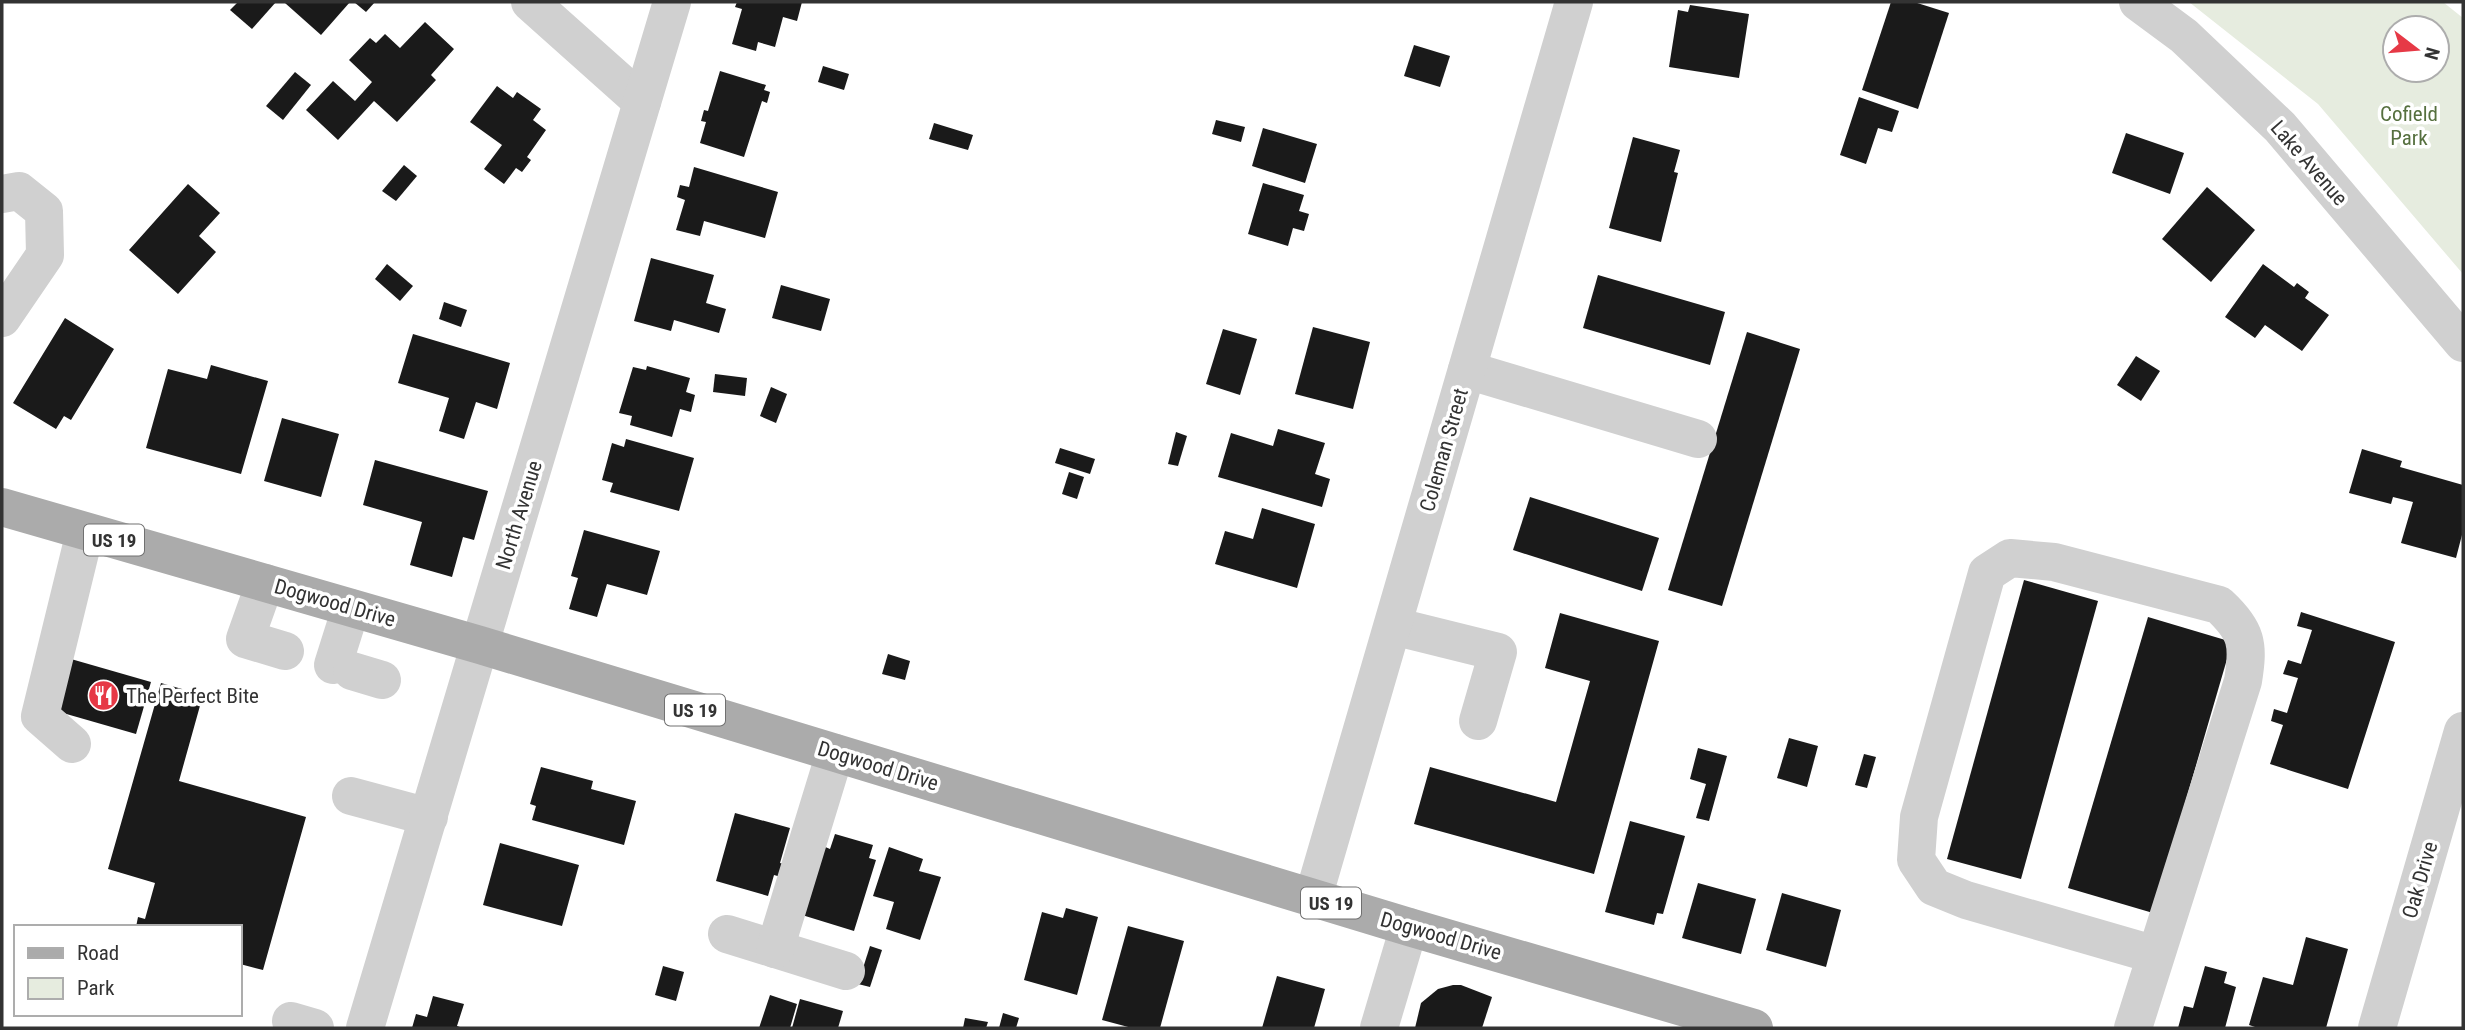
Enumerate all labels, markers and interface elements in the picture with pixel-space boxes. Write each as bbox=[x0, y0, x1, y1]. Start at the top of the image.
north arrow bbox=[2381, 14, 2451, 84]
text: N bbox=[2419, 45, 2445, 62]
park label: Cofield Park bbox=[2380, 102, 2438, 150]
street label: Lake Avenue bbox=[2266, 116, 2352, 210]
street label: Coleman Street bbox=[1415, 386, 1473, 514]
street label: North Avenue bbox=[491, 458, 547, 572]
road number: US 19 bbox=[84, 524, 144, 555]
street label: Dogwood Drive bbox=[272, 574, 398, 632]
restaurant icon: The Perfect Bite bbox=[86, 679, 120, 713]
place label: The Perfect Bite bbox=[126, 684, 259, 708]
road number: US 19 bbox=[665, 694, 725, 726]
street label: Dogwood Drive bbox=[815, 736, 941, 796]
street label: Oak Drive bbox=[2398, 839, 2442, 921]
road number: US 19 bbox=[1301, 888, 1361, 918]
street label: Dogwood Drive bbox=[1378, 907, 1504, 965]
legend bbox=[14, 925, 242, 1016]
text: Road bbox=[77, 941, 119, 965]
text: Park bbox=[77, 976, 115, 1000]

